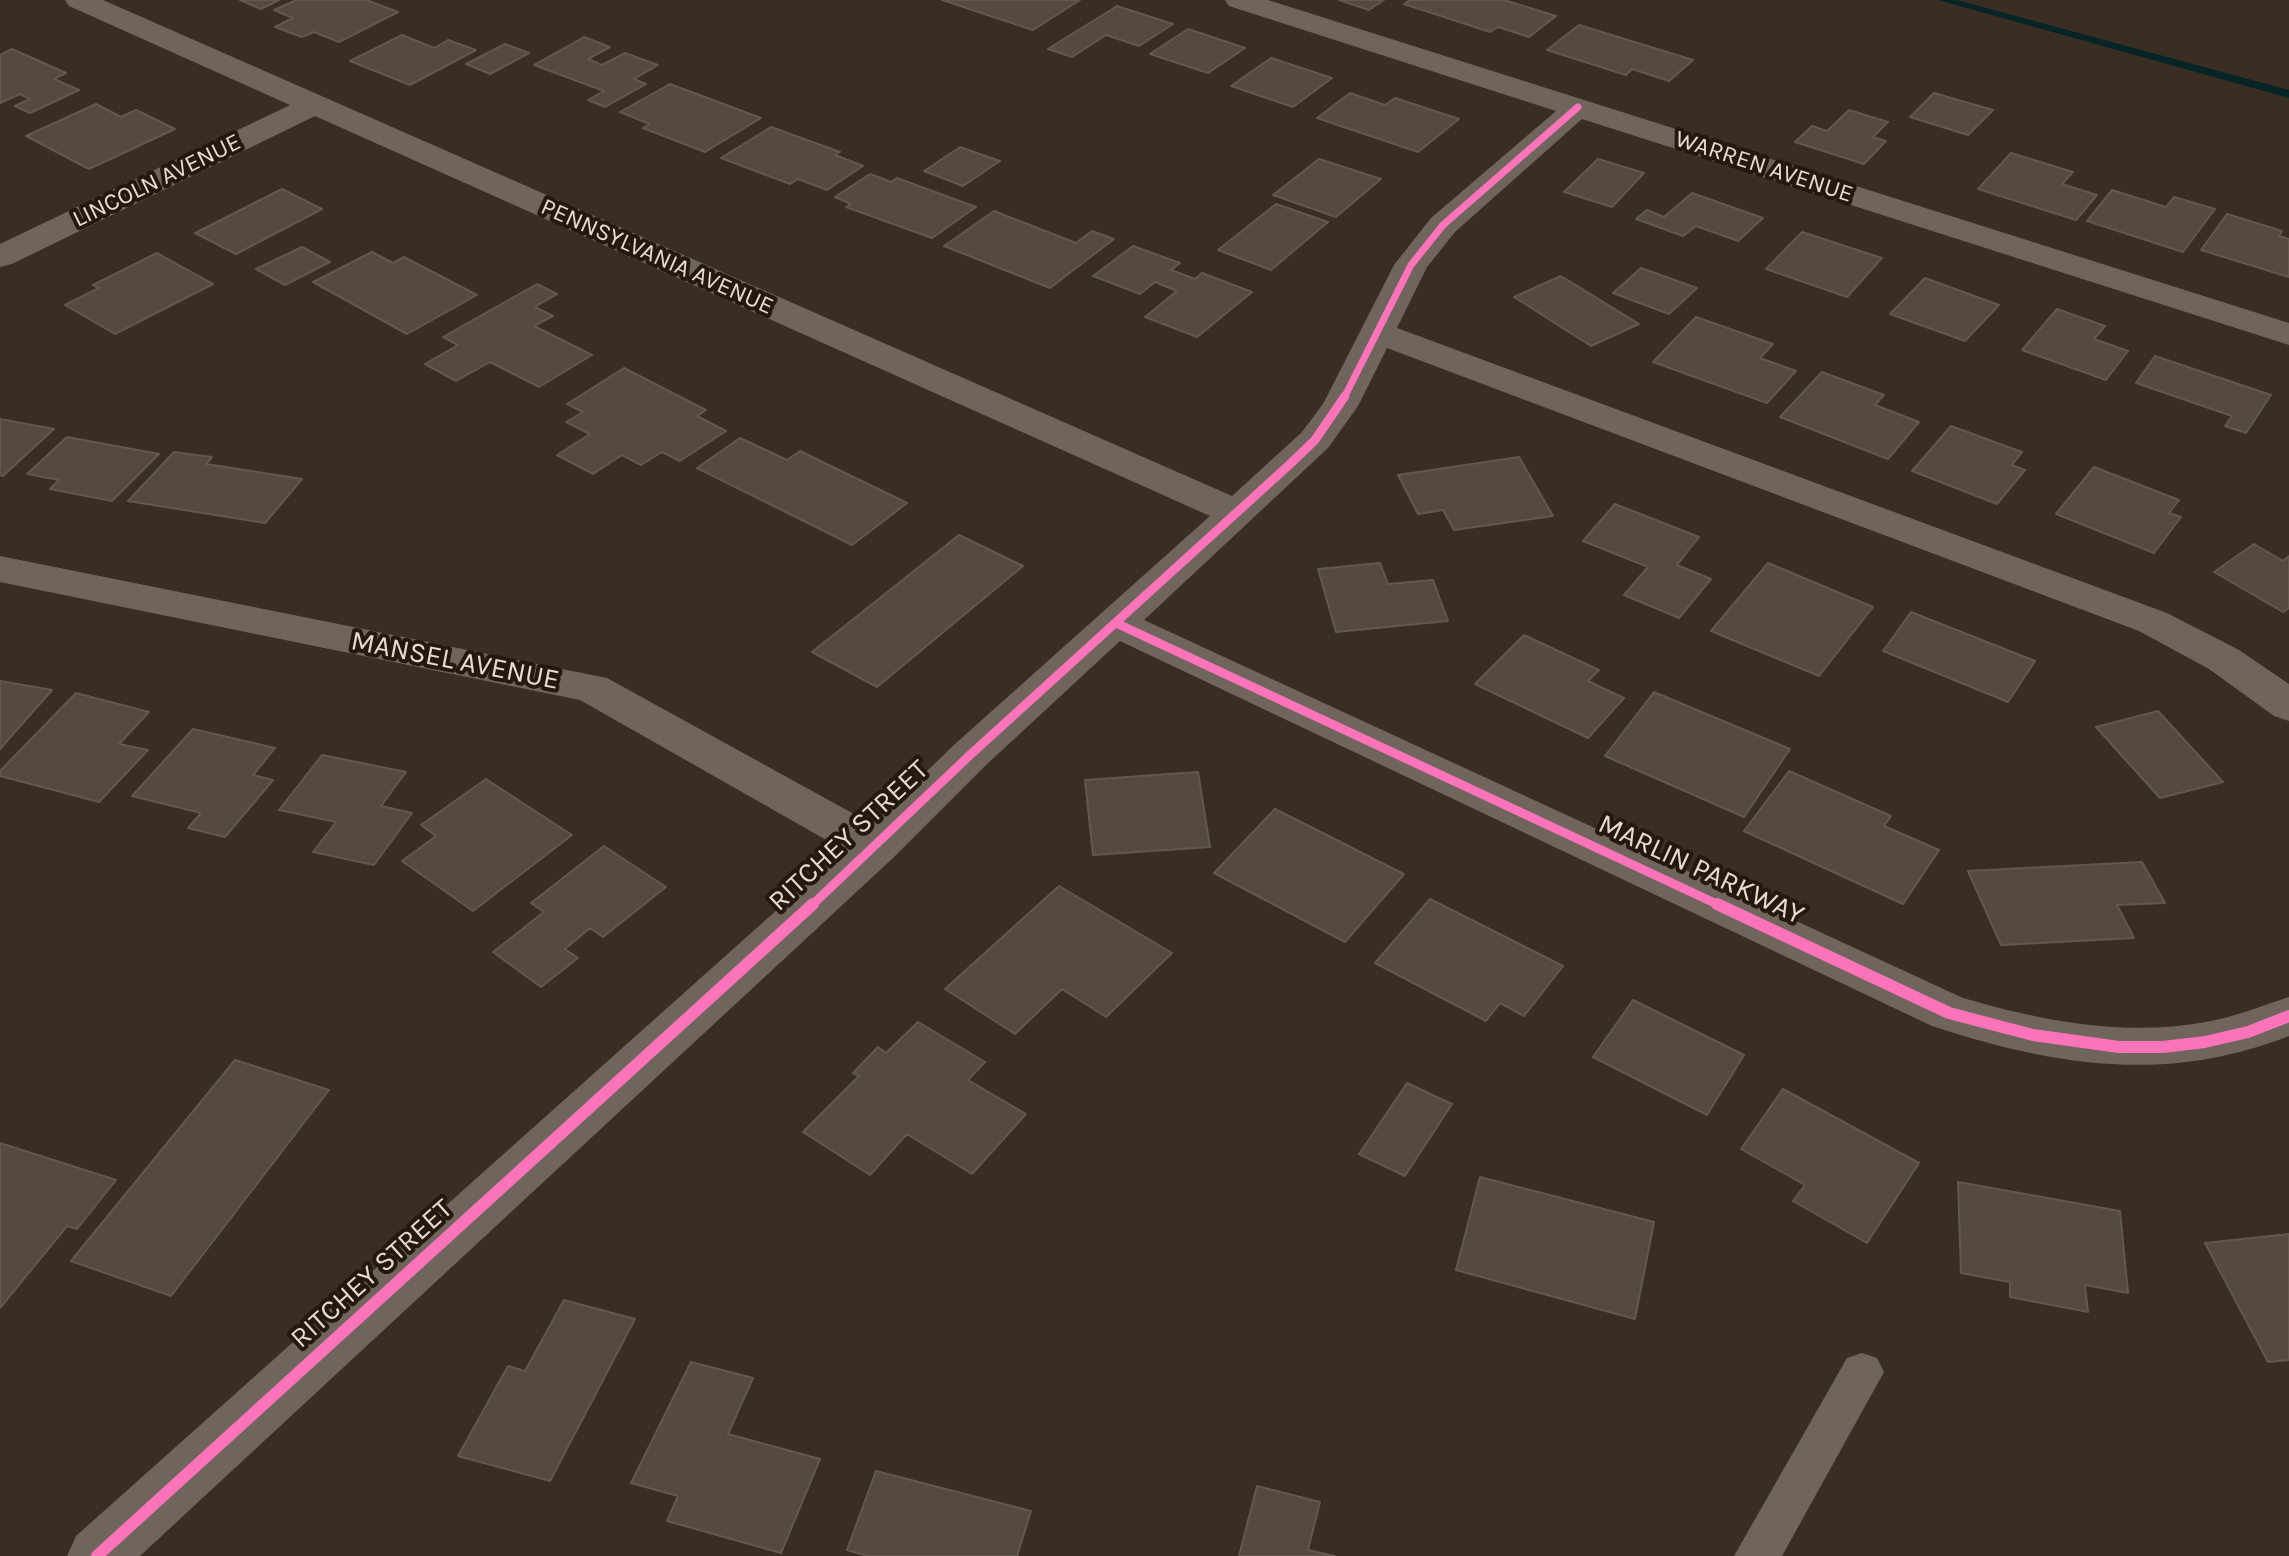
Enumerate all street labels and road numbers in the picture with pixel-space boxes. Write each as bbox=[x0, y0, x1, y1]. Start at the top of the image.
street label: WARREN AVENUE bbox=[1672, 125, 1856, 209]
street label: LINCOLN AVENUE bbox=[68, 128, 246, 234]
street label: PENNSYLVANIA AVENUE bbox=[536, 193, 778, 321]
street label: MANSEL AVENUE bbox=[348, 624, 562, 698]
street label: RITCHEY STREET bbox=[762, 753, 936, 919]
street label: MARLIN PARKWAY bbox=[1593, 808, 1809, 932]
street label: RITCHEY STREET bbox=[284, 1193, 460, 1355]

